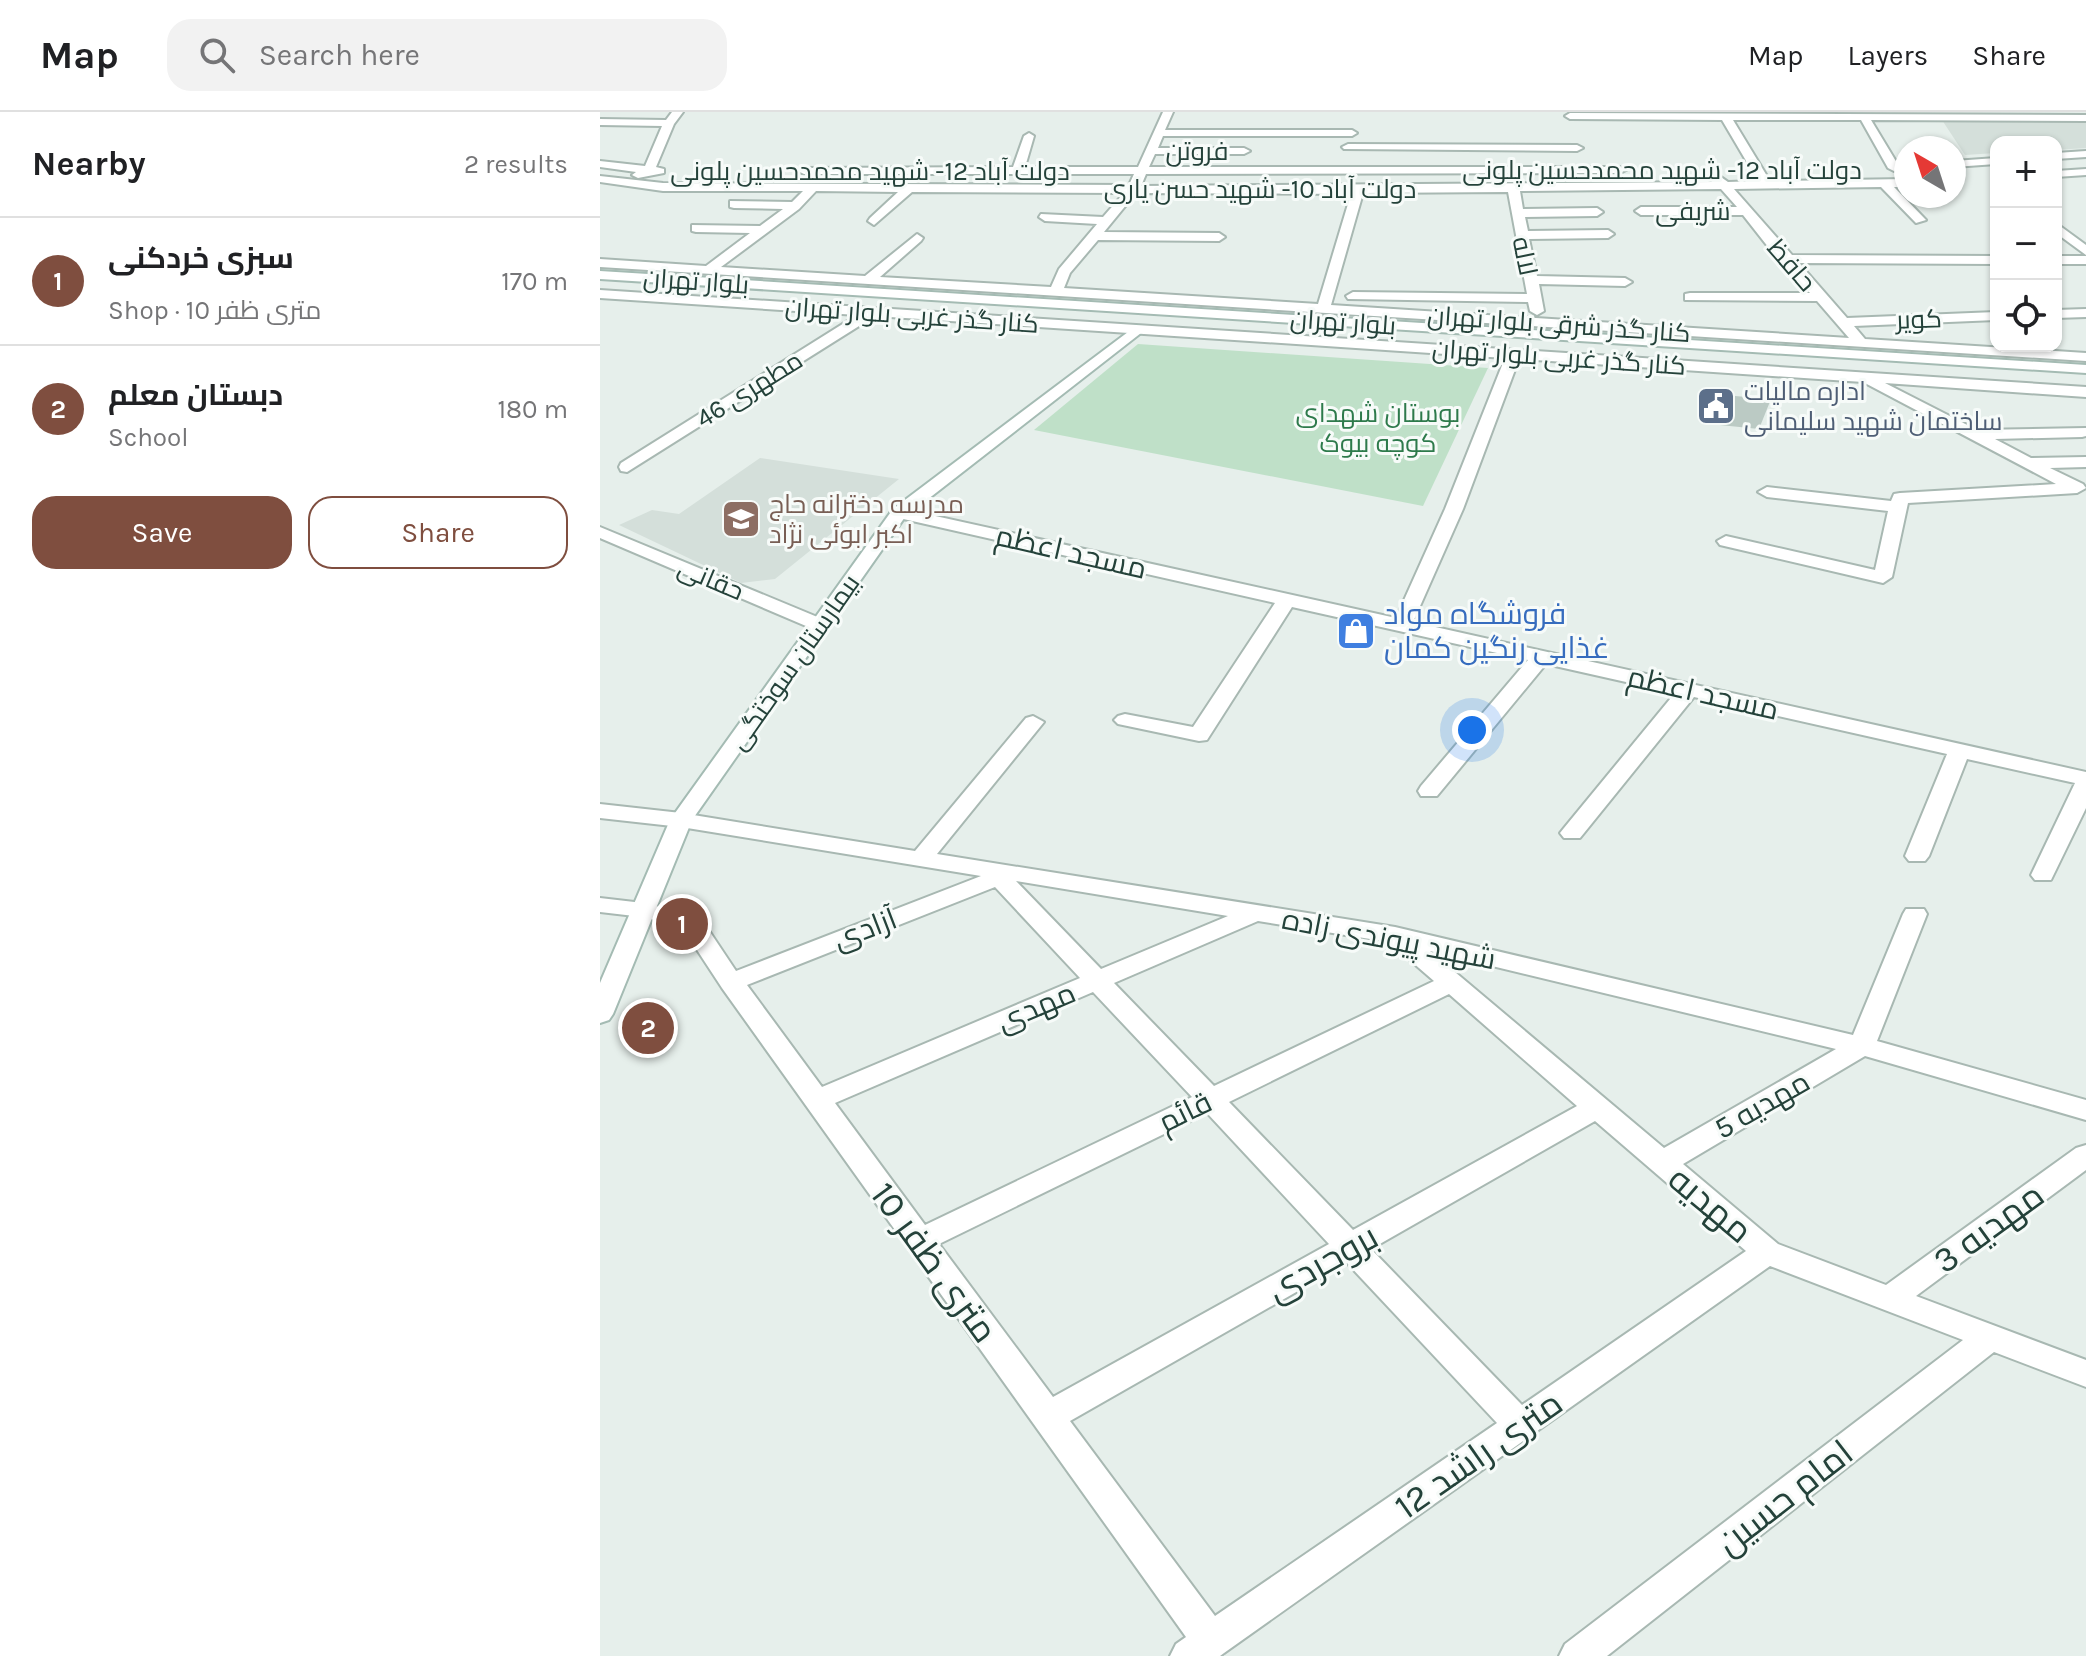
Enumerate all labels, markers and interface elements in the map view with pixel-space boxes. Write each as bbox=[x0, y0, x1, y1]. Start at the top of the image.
search box bbox=[167, 19, 727, 91]
text: Map bbox=[40, 33, 119, 78]
icon: search bbox=[195, 33, 239, 77]
text: Search here bbox=[259, 37, 420, 73]
text: Map bbox=[1748, 39, 1803, 72]
text: Layers bbox=[1847, 39, 1928, 72]
text: Share bbox=[1972, 39, 2046, 72]
street label: فروتن bbox=[1166, 136, 1228, 167]
north arrow bbox=[1894, 136, 1966, 208]
map controls bbox=[1990, 136, 2062, 352]
button: + bbox=[1990, 136, 2062, 208]
text: Nearby bbox=[32, 144, 146, 184]
text: 2 results bbox=[464, 149, 568, 180]
street label: دولت آباد 12- شهید محمدحسین پلونی bbox=[1462, 155, 1862, 187]
street label: دولت آباد 12- شهید محمدحسین پلونی bbox=[670, 156, 1070, 188]
street label: دولت آباد 10- شهید حسن یاری bbox=[1104, 174, 1416, 205]
street label: شریفی bbox=[1655, 196, 1731, 227]
button: − bbox=[1990, 208, 2062, 280]
street label: حافظ bbox=[1761, 233, 1823, 298]
street label: لاله bbox=[1505, 234, 1544, 278]
text: سبزی خردکنی bbox=[108, 240, 294, 276]
street label: بلوار تهران bbox=[642, 262, 750, 301]
text: 1 bbox=[53, 266, 63, 297]
text: 170 m bbox=[501, 266, 568, 297]
button: locate bbox=[1990, 280, 2062, 352]
street label: کنار گذر غربی بلوار تهران bbox=[784, 291, 1040, 340]
text: Shop · 10 متری ظفر bbox=[108, 295, 321, 326]
street label: کنار گذر شرقی بلوار تهران bbox=[1426, 300, 1692, 349]
street label: بلوار تهران bbox=[1289, 303, 1397, 342]
street label: کویر bbox=[1893, 303, 1943, 336]
street label: کنار گذر غربی بلوار تهران bbox=[1431, 333, 1687, 382]
street label: مطهری 46 bbox=[690, 344, 808, 434]
place label: اداره مالیات ساختمان شهید سلیمانی bbox=[1744, 376, 2003, 437]
text: دبستان معلم bbox=[108, 377, 283, 413]
public building icon: اداره مالیات ساختمان شهید سلیمانی bbox=[1695, 385, 1737, 427]
text: 2 bbox=[50, 394, 66, 425]
text: 180 m bbox=[498, 394, 568, 425]
park label: بوستان شهدای کوچه بیوک bbox=[1295, 398, 1461, 460]
text: School bbox=[108, 422, 189, 453]
place label: مدرسه دخترانه حاج اکبر ابوئی نژاد bbox=[769, 489, 964, 550]
button: Save bbox=[32, 496, 292, 569]
button: Share bbox=[308, 496, 568, 569]
school or university icon: مدرسه دخترانه حاج اکبر ابوئی نژاد bbox=[720, 498, 762, 540]
street label: مسجد اعظم bbox=[991, 517, 1150, 589]
street label: حقانی bbox=[673, 552, 748, 607]
street label: بیمارستان سوختگی bbox=[722, 569, 866, 756]
place label: فروشگاه مواد غذایی رنگین کمان bbox=[1384, 596, 1609, 666]
shop icon: فروشگاه مواد غذایی رنگین کمان bbox=[1335, 610, 1377, 652]
street label: مسجد اعظم bbox=[1623, 658, 1782, 730]
your location bbox=[1452, 710, 1492, 750]
pin: 1 bbox=[656, 894, 708, 954]
street label: آزادی bbox=[828, 900, 902, 958]
street label: شهید پیوندی زاده bbox=[1279, 901, 1499, 978]
street label: مهدی bbox=[991, 974, 1081, 1040]
pin: 2 bbox=[622, 998, 674, 1058]
street label: مهدیه 5 bbox=[1708, 1063, 1816, 1147]
street label: قائم bbox=[1152, 1084, 1218, 1142]
street label: مهدیه bbox=[1660, 1158, 1761, 1252]
street label: 10 متری ظفر bbox=[862, 1174, 1006, 1351]
street label: مهدیه 3 bbox=[1925, 1174, 2052, 1282]
street label: بروجردی bbox=[1260, 1215, 1385, 1310]
street label: 12 متری راشد bbox=[1387, 1382, 1570, 1528]
street label: امام حسین bbox=[1708, 1432, 1863, 1566]

